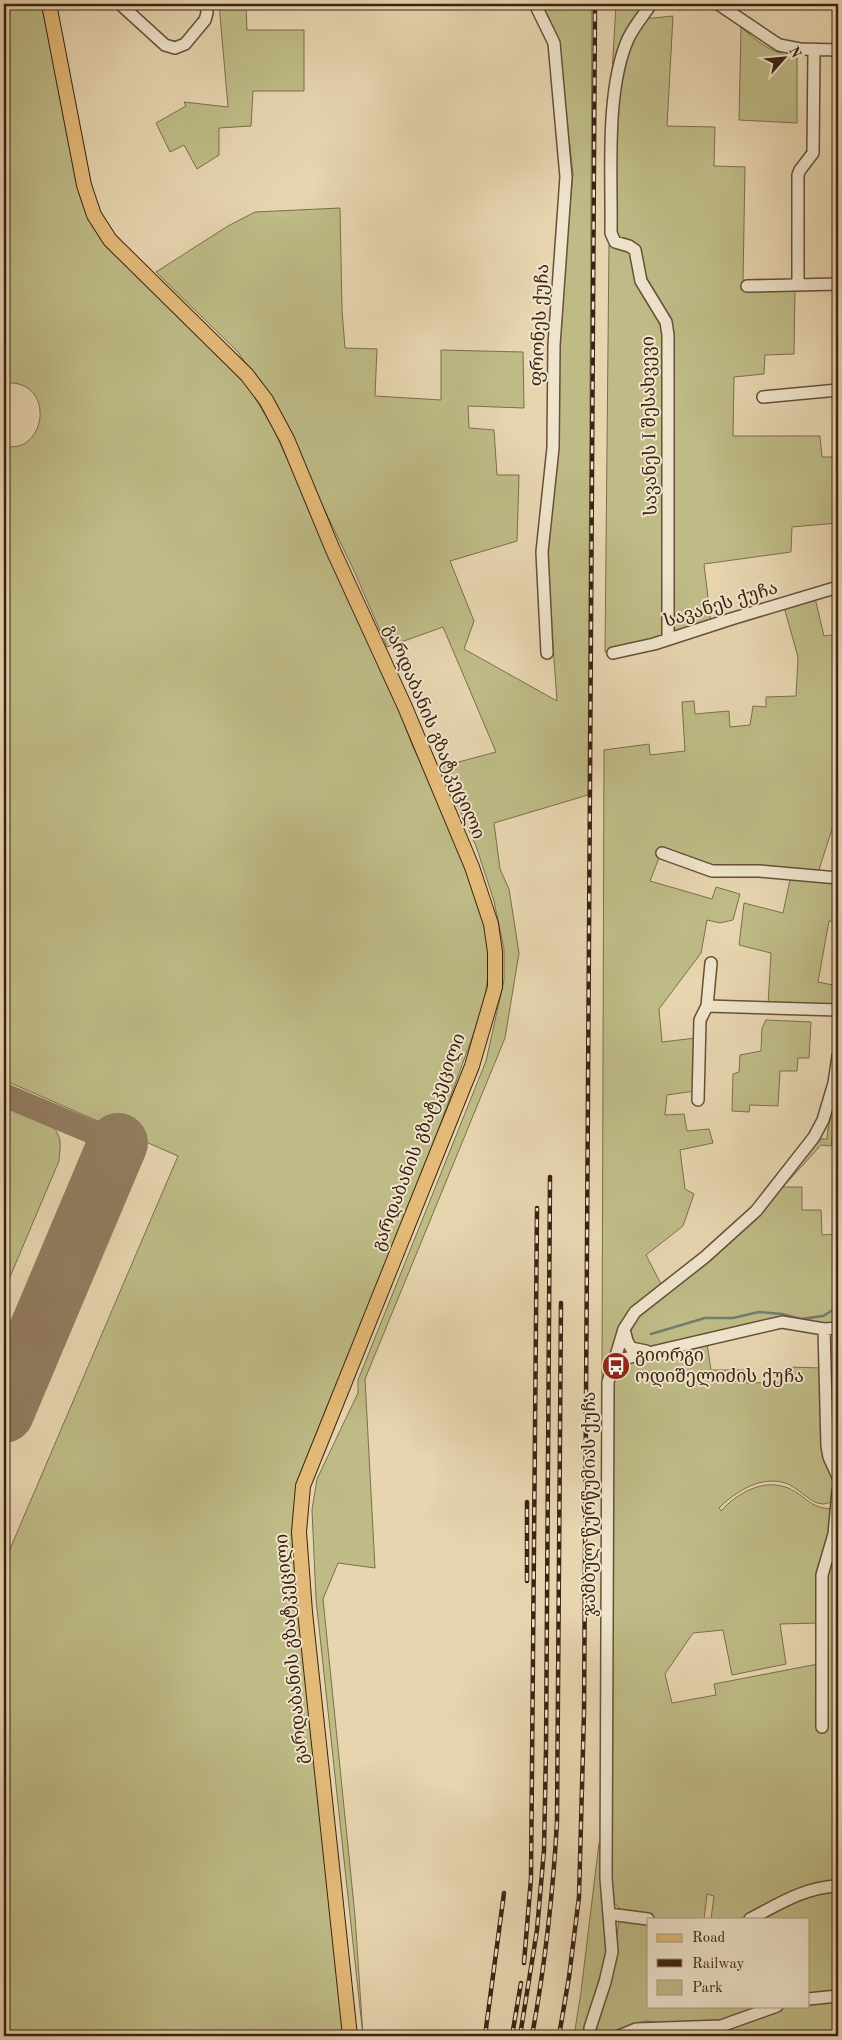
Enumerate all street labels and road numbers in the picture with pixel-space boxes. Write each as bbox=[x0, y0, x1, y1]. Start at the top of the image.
street label: ფრონეს ქუჩა bbox=[527, 263, 553, 387]
street label: სავანეს I შესახვევი bbox=[638, 336, 662, 516]
street label: სავანეს ქუჩა bbox=[662, 578, 780, 632]
street label: გარდაბანის გზატკეცილი bbox=[380, 622, 488, 842]
street label: გარდაბანის გზატკეცილი bbox=[368, 1031, 470, 1253]
street label: ჯამბულ წურწუმიას ქუჩა bbox=[581, 1392, 600, 1616]
street label: გარდაბანის გზატკეცილი bbox=[272, 1533, 312, 1765]

